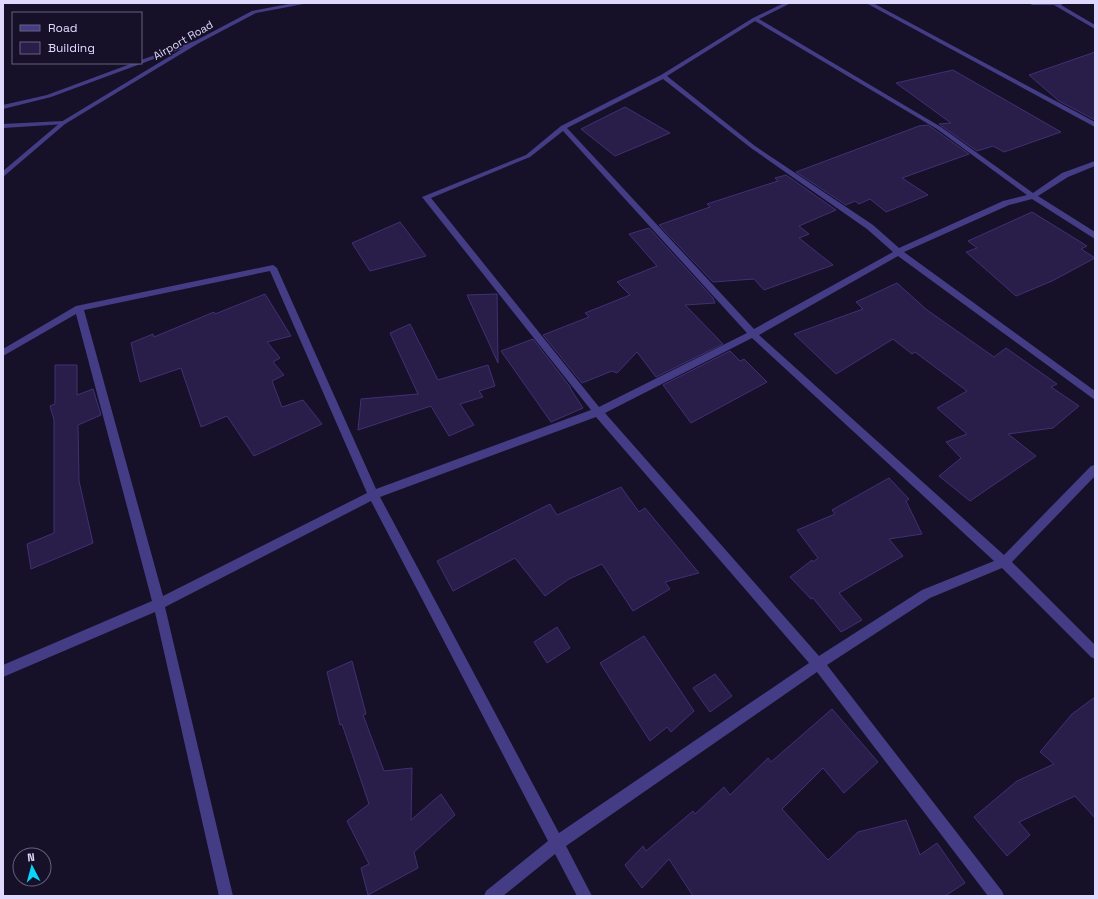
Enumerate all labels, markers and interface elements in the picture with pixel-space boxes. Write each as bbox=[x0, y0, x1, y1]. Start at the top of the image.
legend bbox=[12, 12, 142, 64]
street label: Airport Road bbox=[151, 17, 215, 63]
text: Road bbox=[48, 20, 77, 36]
text: Building bbox=[48, 40, 95, 56]
north arrow bbox=[12, 847, 52, 887]
text: N bbox=[27, 850, 35, 864]

